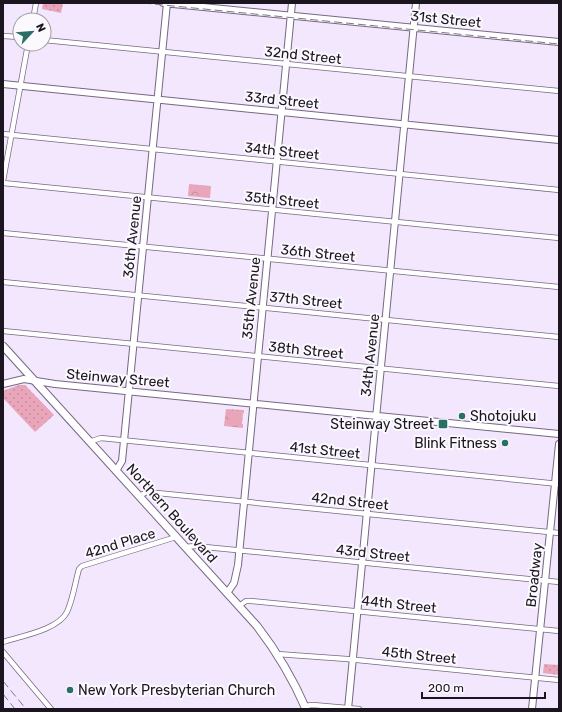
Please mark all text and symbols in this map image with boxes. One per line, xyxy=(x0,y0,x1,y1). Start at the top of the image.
street label: 31st Street xyxy=(410,7,482,32)
north arrow xyxy=(12,12,52,52)
text: N xyxy=(33,21,48,34)
street label: 32nd Street xyxy=(264,43,343,68)
street label: 33rd Street xyxy=(244,88,320,113)
street label: 34th Street xyxy=(244,139,321,164)
street label: 35th Street xyxy=(244,188,320,213)
street label: 36th Avenue xyxy=(120,195,145,279)
street label: 36th Street xyxy=(280,241,357,266)
street label: 35th Avenue xyxy=(239,256,264,340)
street label: 37th Street xyxy=(269,288,344,313)
street label: 34th Avenue xyxy=(358,313,383,397)
street label: 38th Street xyxy=(268,338,345,363)
street label: Steinway Street xyxy=(66,366,171,392)
place label: Shotojuku xyxy=(470,408,536,425)
marker: Shotojuku xyxy=(457,411,467,421)
place label: Steinway Street xyxy=(330,416,435,433)
marker: Steinway Street xyxy=(437,418,449,430)
place label: Blink Fitness xyxy=(414,435,497,452)
street label: 41st Street xyxy=(289,438,362,463)
marker: Blink Fitness xyxy=(500,438,510,448)
street label: Northern Boulevard xyxy=(123,460,221,566)
street label: 42nd Street xyxy=(310,489,390,514)
street label: 42nd Place xyxy=(83,525,158,562)
street label: 43rd Street xyxy=(335,541,411,566)
street label: Broadway xyxy=(523,542,546,608)
street label: 44th Street xyxy=(361,592,438,617)
street label: 45th Street xyxy=(381,643,458,668)
scale bar xyxy=(422,674,545,700)
text: 200 m xyxy=(428,681,464,695)
place label: New York Presbyterian Church xyxy=(78,682,275,699)
marker: New York Presbyterian Church xyxy=(65,685,75,695)

